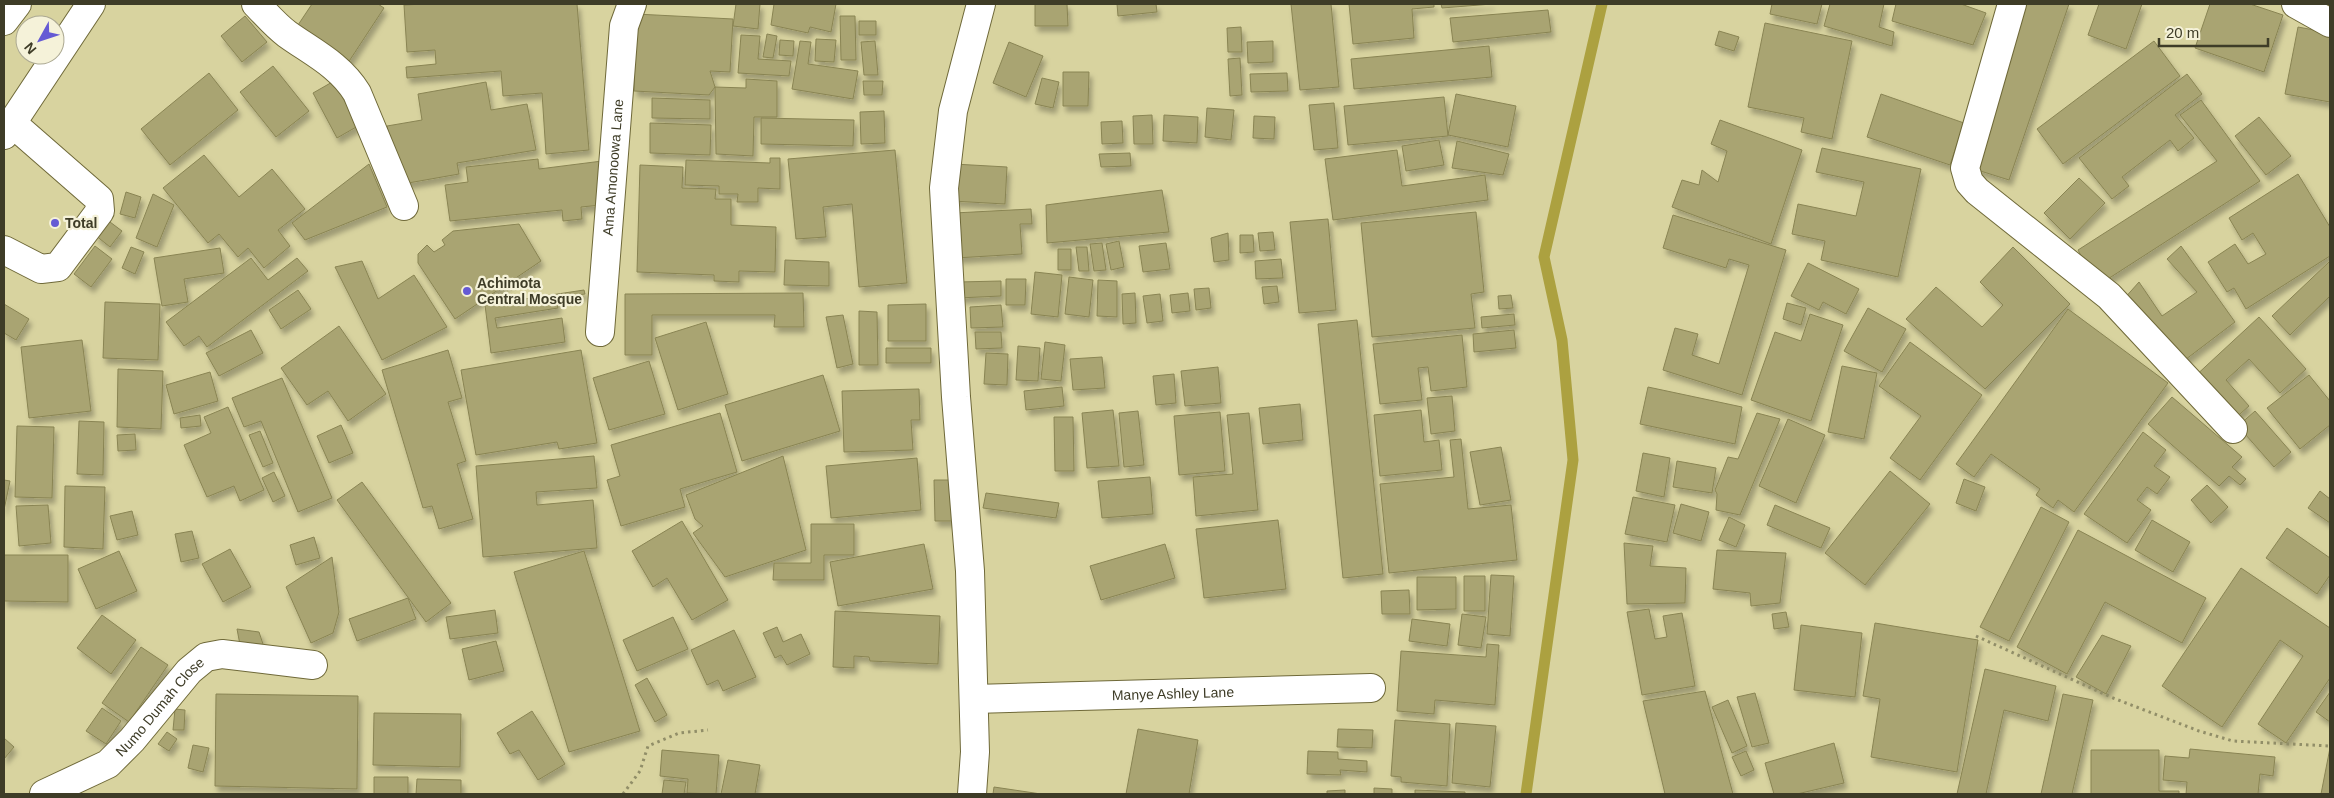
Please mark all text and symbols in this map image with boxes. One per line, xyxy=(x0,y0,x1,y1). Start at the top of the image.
north arrow xyxy=(15,15,65,65)
scale bar xyxy=(2159,15,2268,47)
text: 20 m xyxy=(2166,24,2199,41)
text: N xyxy=(21,39,39,57)
street label: Ama Amonoowa Lane xyxy=(600,98,626,236)
place label: Total xyxy=(65,215,97,231)
marker: Total xyxy=(49,217,61,229)
place label: Achimota Central Mosque xyxy=(477,275,582,307)
marker: Achimota Central Mosque xyxy=(461,285,473,297)
street label: Numo Dumah Close xyxy=(112,654,207,760)
street label: Manye Ashley Lane xyxy=(1112,684,1234,703)

